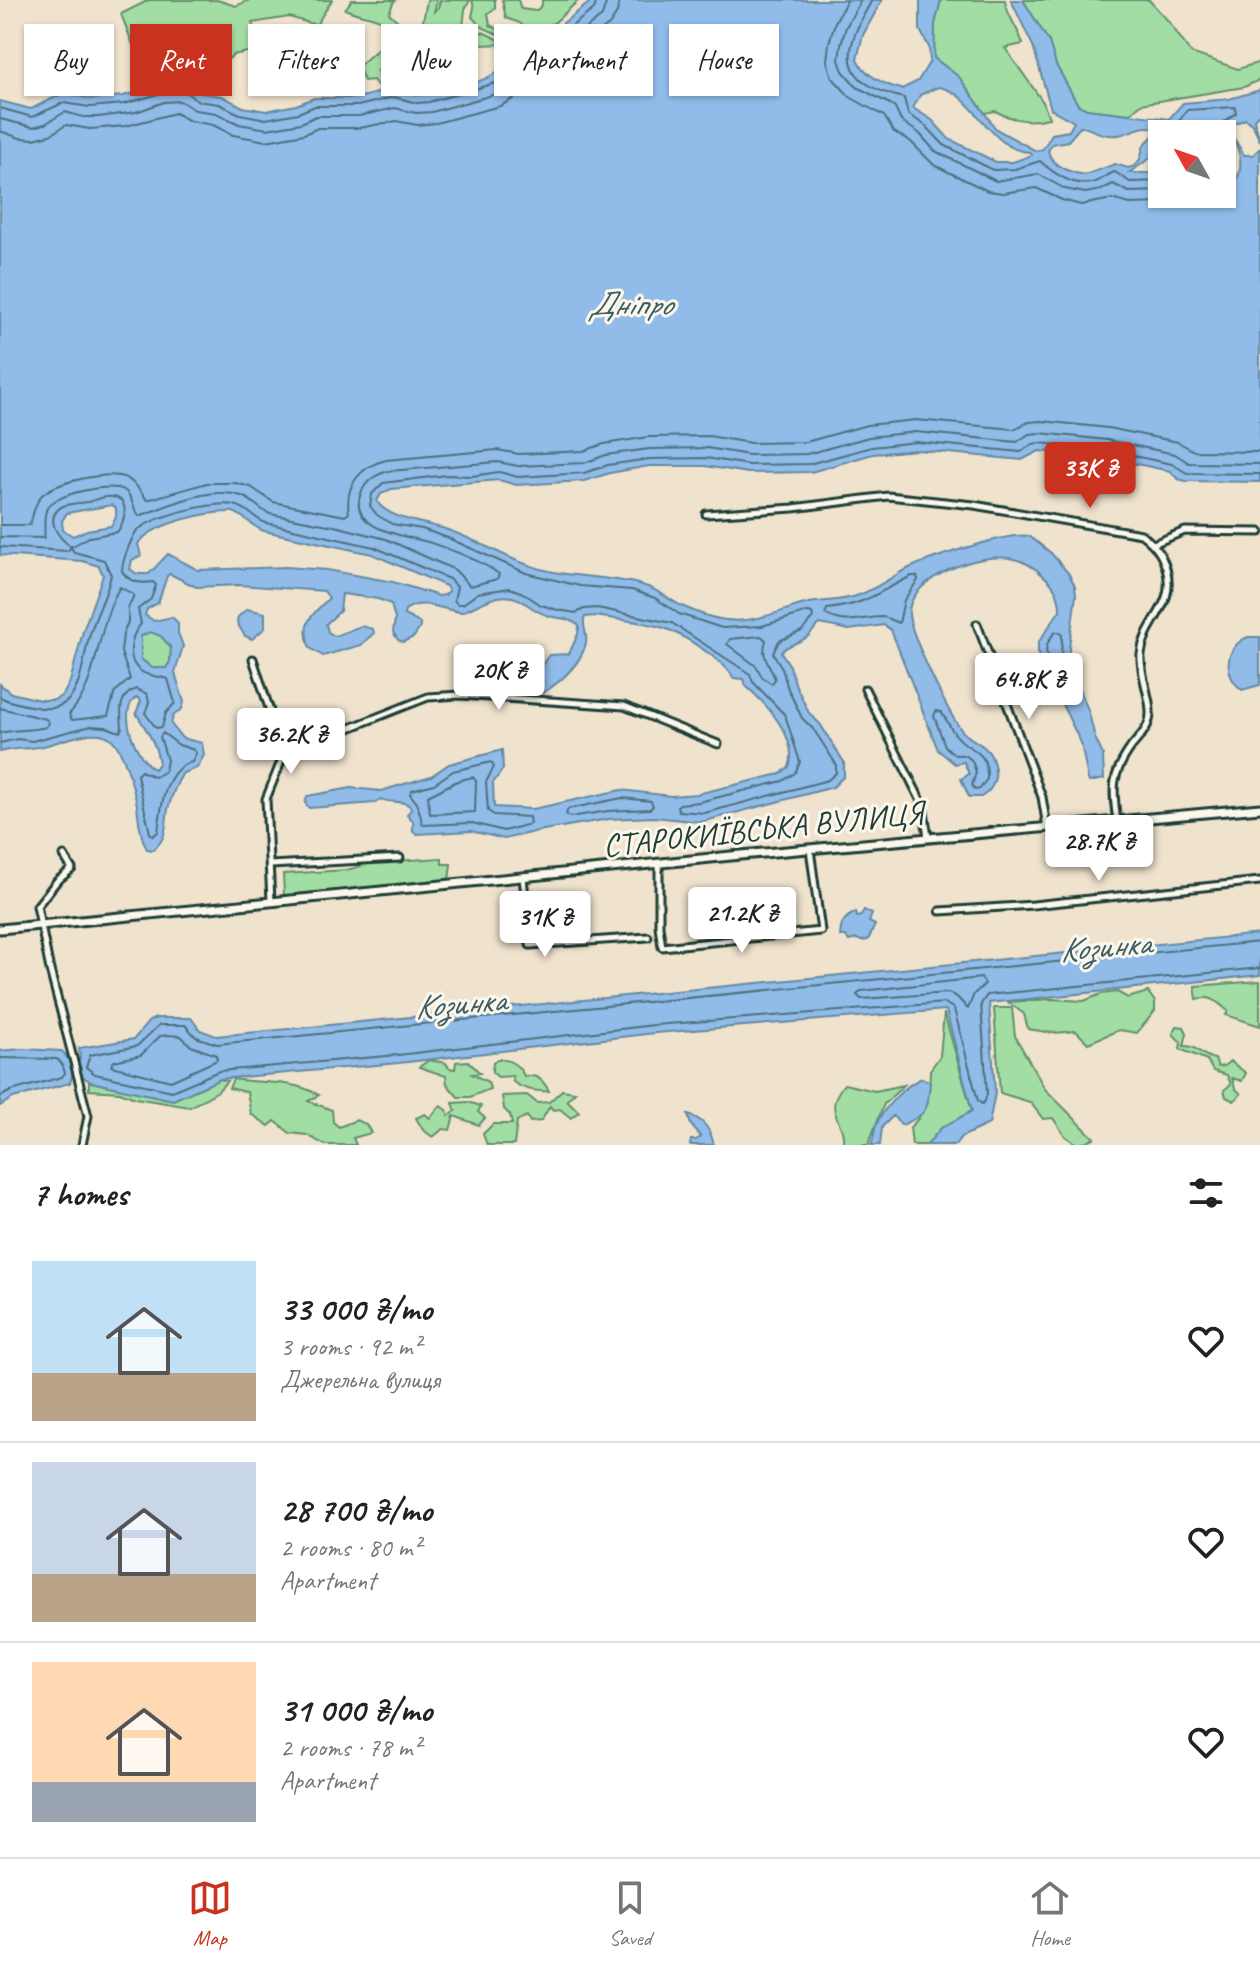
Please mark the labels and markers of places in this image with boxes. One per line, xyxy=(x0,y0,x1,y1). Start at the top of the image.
pin: 33K ₴ xyxy=(1034,442,1146,510)
pin: 20K ₴ xyxy=(443,644,555,712)
pin: 64.8K ₴ xyxy=(955,653,1103,721)
pin: 36.2K ₴ xyxy=(217,708,365,776)
pin: 28.7K ₴ xyxy=(1025,815,1173,883)
pin: 21.2K ₴ xyxy=(668,887,816,955)
pin: 31K ₴ xyxy=(489,891,601,959)

